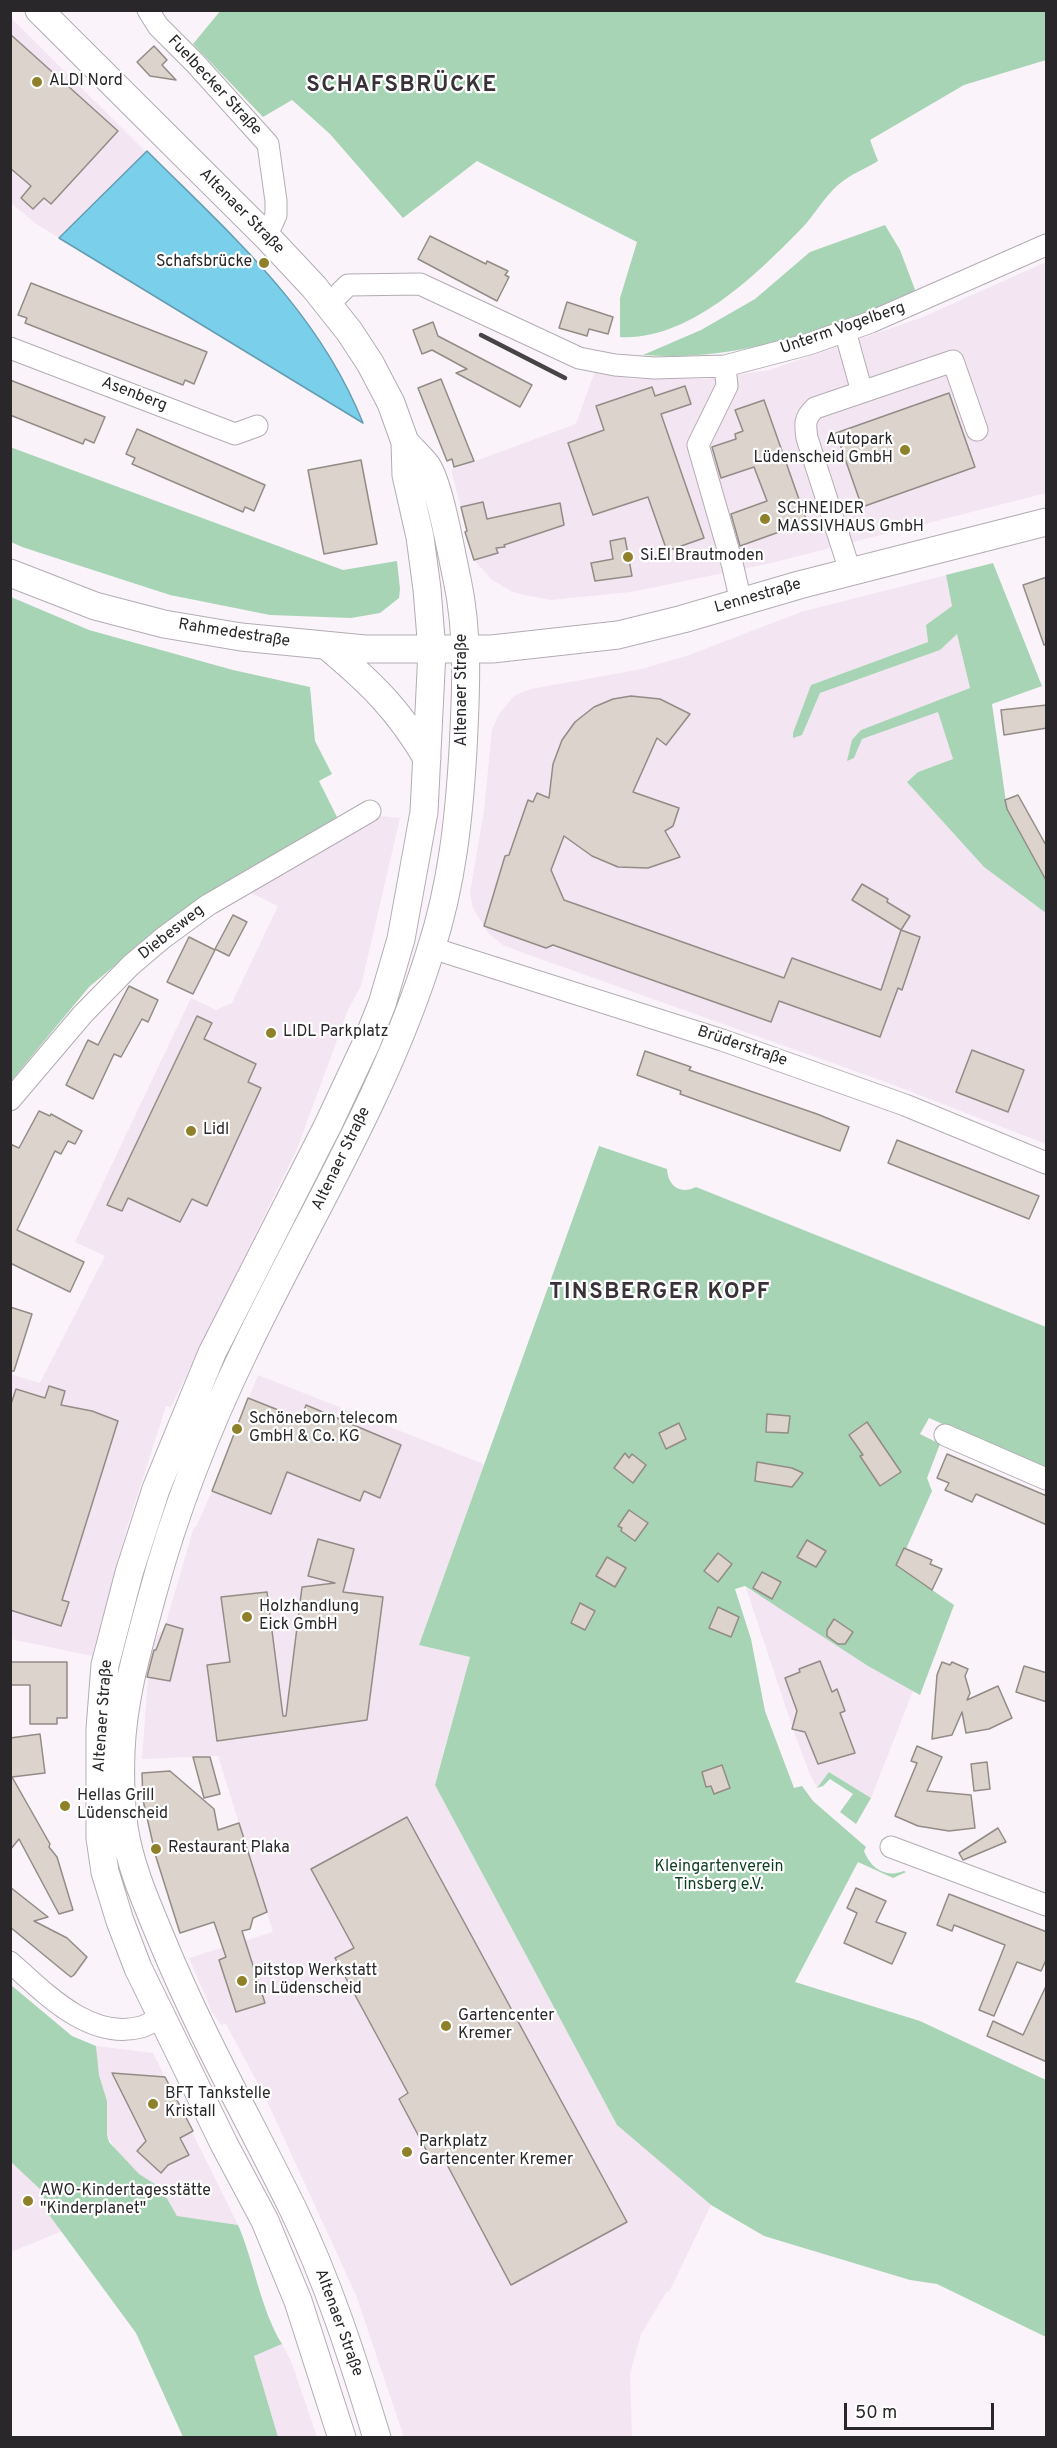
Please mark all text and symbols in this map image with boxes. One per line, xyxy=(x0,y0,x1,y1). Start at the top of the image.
street label: Fuelbecker Straße xyxy=(163,32,265,140)
place label: ALDI Nord xyxy=(49,72,123,92)
district label: SCHAFSBRÜCKE xyxy=(306,74,498,100)
marker: ALDI Nord xyxy=(30,75,44,89)
street label: Altenaer Straße xyxy=(194,165,288,259)
place label: Schafsbrücke xyxy=(156,253,252,273)
marker: Schafsbrücke xyxy=(257,256,271,270)
street label: Unterm Vogelberg xyxy=(778,299,908,359)
street label: Asenberg xyxy=(98,374,170,416)
place label: Autopark Lüdenscheid GmbH xyxy=(754,431,893,469)
marker: Autopark Lüdenscheid GmbH xyxy=(898,443,912,457)
place label: SCHNEIDER MASSIVHAUS GmbH xyxy=(777,500,924,538)
marker: SCHNEIDER MASSIVHAUS GmbH xyxy=(758,512,772,526)
place label: Si.El Brautmoden xyxy=(640,547,764,567)
marker: Si.El Brautmoden xyxy=(621,550,635,564)
street label: Lennestraße xyxy=(713,575,803,619)
street label: Rahmedestraße xyxy=(177,616,291,652)
street label: Altenaer Straße xyxy=(453,634,473,746)
street label: Diebesweg xyxy=(135,901,209,965)
place label: LIDL Parkplatz xyxy=(283,1023,388,1043)
street label: Brüderstraße xyxy=(694,1023,790,1071)
marker: LIDL Parkplatz xyxy=(264,1026,278,1040)
street label: Altenaer Straße xyxy=(309,1104,375,1214)
place label: Lidl xyxy=(203,1121,229,1141)
marker: Lidl xyxy=(184,1124,198,1138)
district label: TINSBERGER KOPF xyxy=(549,1281,771,1307)
place label: Schöneborn telecom GmbH & Co. KG xyxy=(249,1410,398,1448)
marker: Schöneborn telecom GmbH & Co. KG xyxy=(230,1422,244,1436)
place label: Holzhandlung Eick GmbH xyxy=(259,1598,359,1636)
marker: Holzhandlung Eick GmbH xyxy=(240,1610,254,1624)
street label: Altenaer Straße xyxy=(90,1659,118,1773)
place label: Hellas Grill Lüdenscheid xyxy=(77,1787,168,1825)
marker: Hellas Grill Lüdenscheid xyxy=(58,1799,72,1813)
place label: Restaurant Plaka xyxy=(168,1839,290,1859)
marker: Restaurant Plaka xyxy=(149,1842,163,1856)
park label: Kleingartenverein Tinsberg e.V. xyxy=(655,1858,783,1896)
place label: pitstop Werkstatt in Lüdenscheid xyxy=(254,1962,377,2000)
marker: pitstop Werkstatt in Lüdenscheid xyxy=(235,1974,249,1988)
place label: Gartencenter Kremer xyxy=(458,2007,555,2045)
marker: Gartencenter Kremer xyxy=(439,2019,453,2033)
place label: BFT Tankstelle Kristall xyxy=(165,2085,271,2123)
marker: BFT Tankstelle Kristall xyxy=(146,2097,160,2111)
place label: Parkplatz Gartencenter Kremer xyxy=(419,2133,573,2171)
marker: Parkplatz Gartencenter Kremer xyxy=(400,2145,414,2159)
place label: AWO-Kindertagesstätte "Kinderplanet" xyxy=(40,2182,211,2220)
marker: AWO-Kindertagesstätte "Kinderplanet" xyxy=(21,2194,35,2208)
street label: Altenaer Straße xyxy=(310,2267,366,2379)
scale bar xyxy=(847,2391,997,2429)
text: 50 m xyxy=(855,2402,897,2425)

